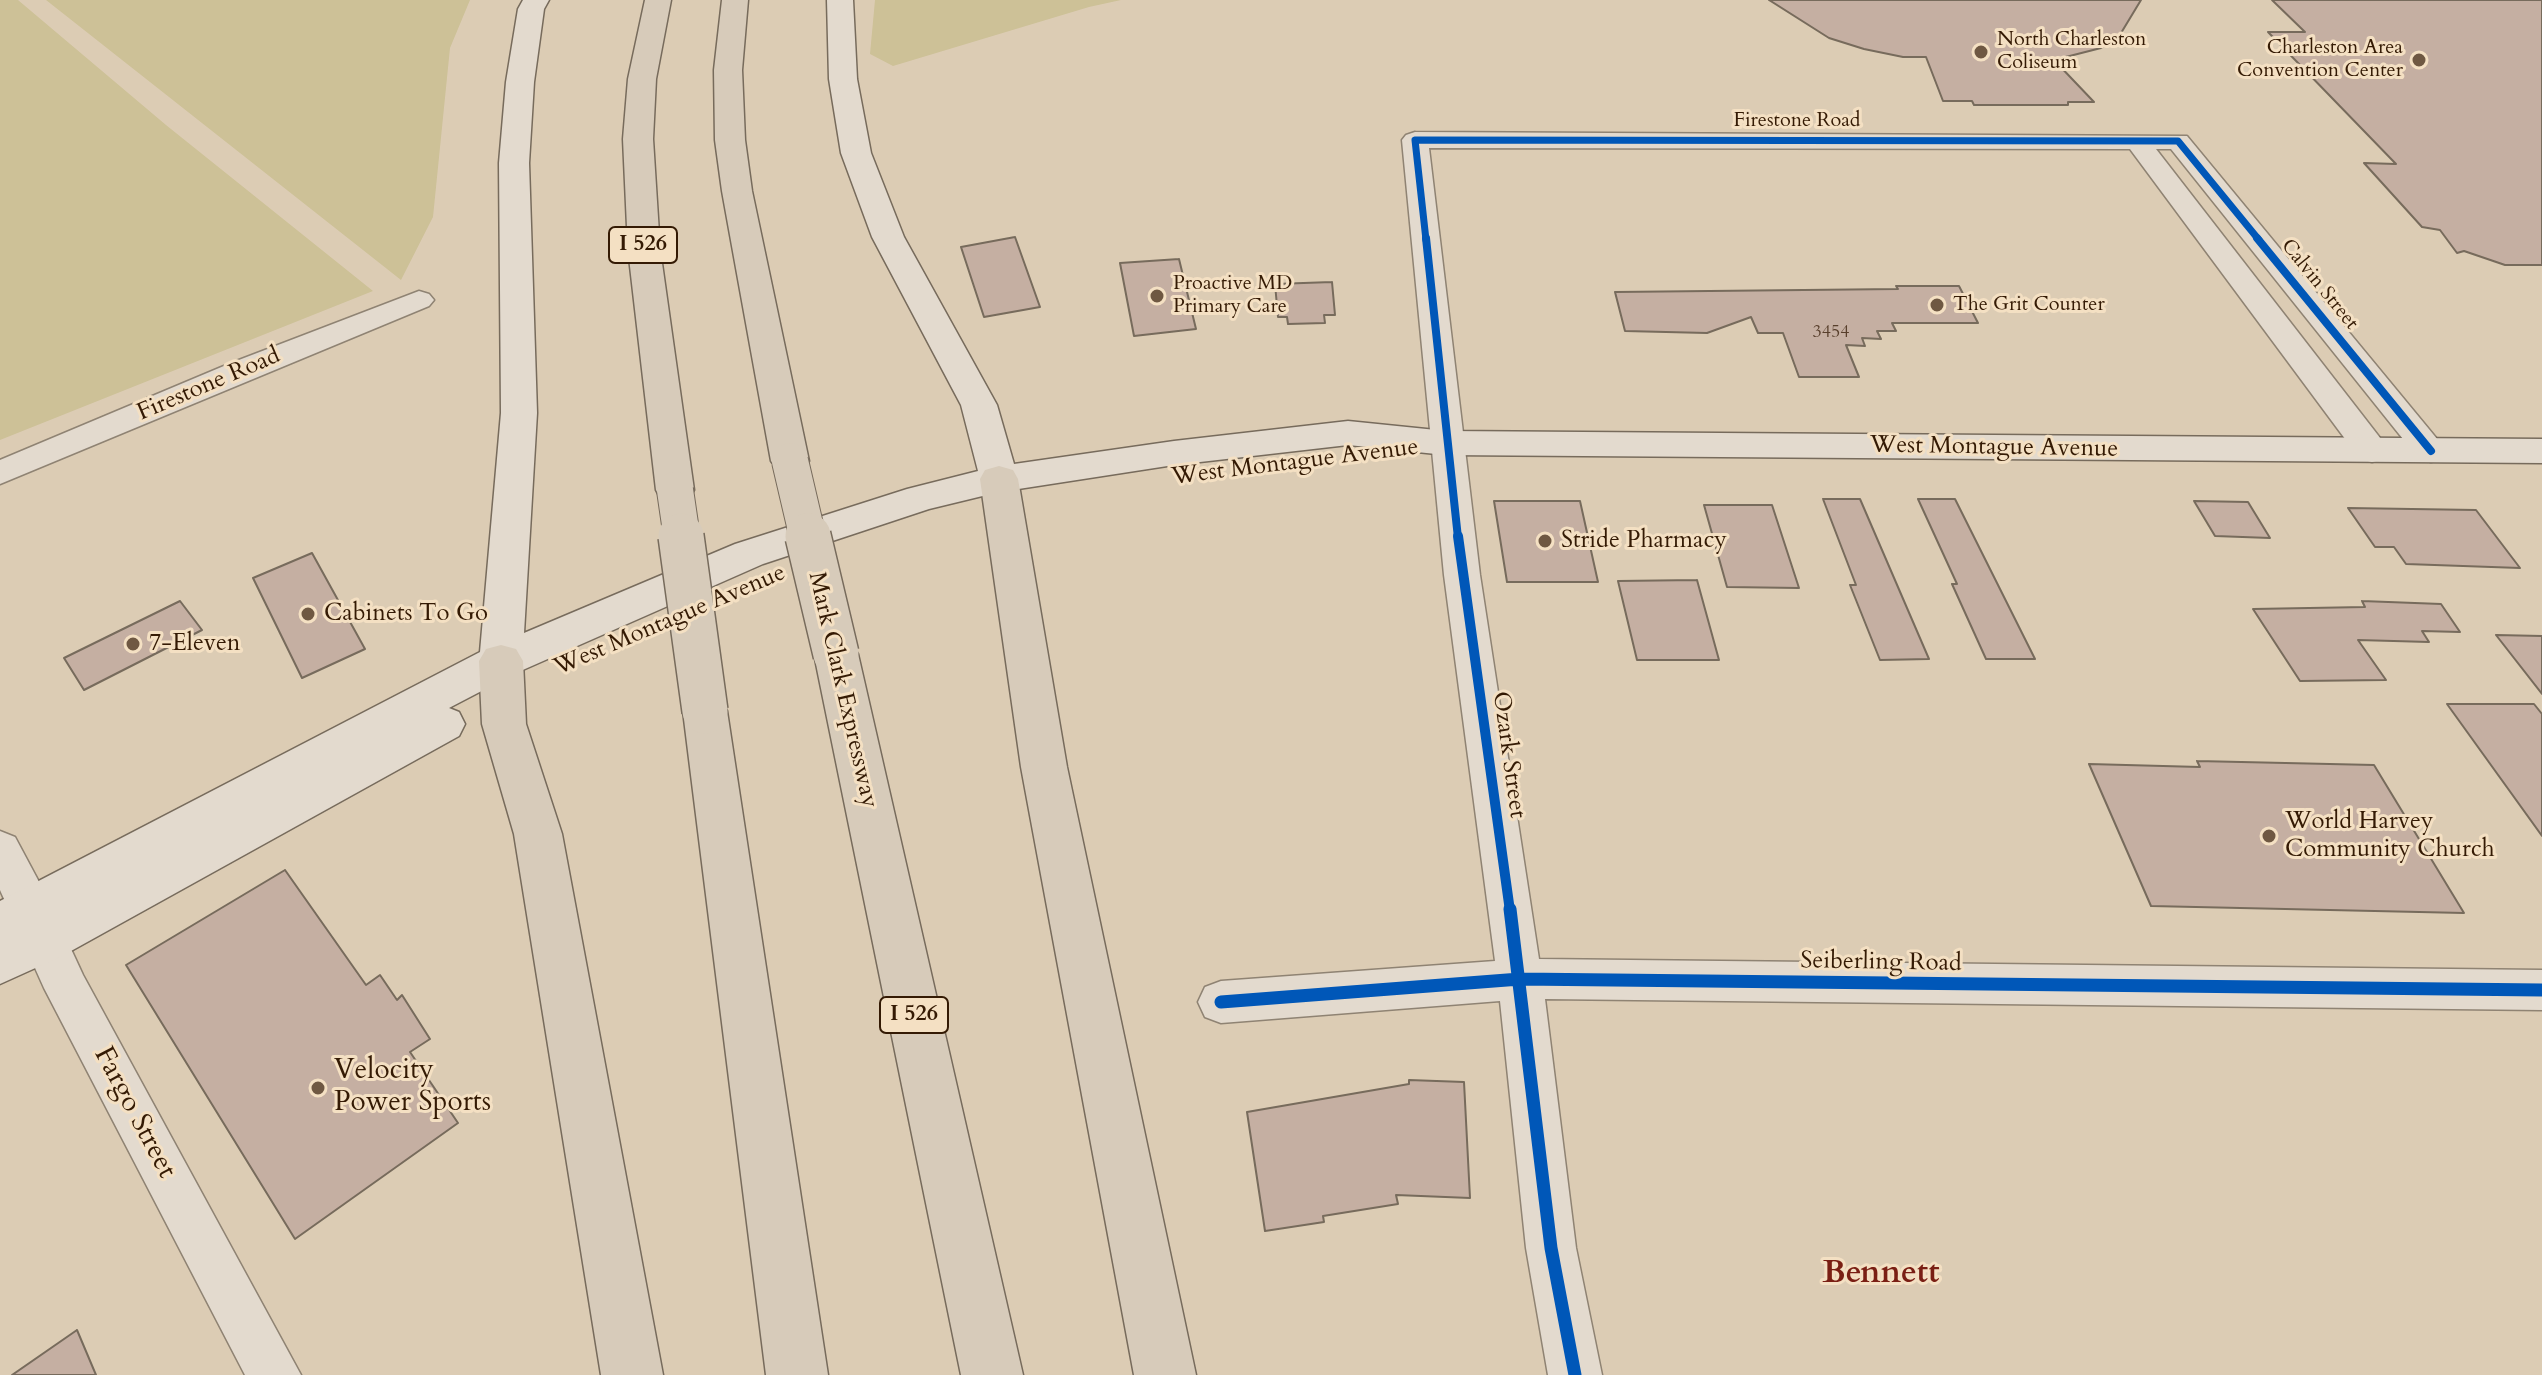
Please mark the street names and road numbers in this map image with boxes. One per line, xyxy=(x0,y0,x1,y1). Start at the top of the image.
street label: Firestone Road xyxy=(1734,109,1860,133)
road number: I 526 xyxy=(609,227,677,263)
street label: Calvin Street xyxy=(2275,235,2363,335)
street label: Firestone Road xyxy=(133,342,285,428)
street label: West Montague Avenue xyxy=(1870,431,2118,465)
street label: West Montague Avenue xyxy=(1170,434,1420,492)
street label: West Montague Avenue xyxy=(550,559,790,683)
street label: Mark Clark Expressway xyxy=(801,569,883,811)
street label: Ozark Street xyxy=(1485,690,1531,820)
street label: Seiberling Road xyxy=(1800,947,1962,979)
road number: I 526 xyxy=(880,997,948,1033)
street label: Fargo Street xyxy=(85,1042,183,1184)

